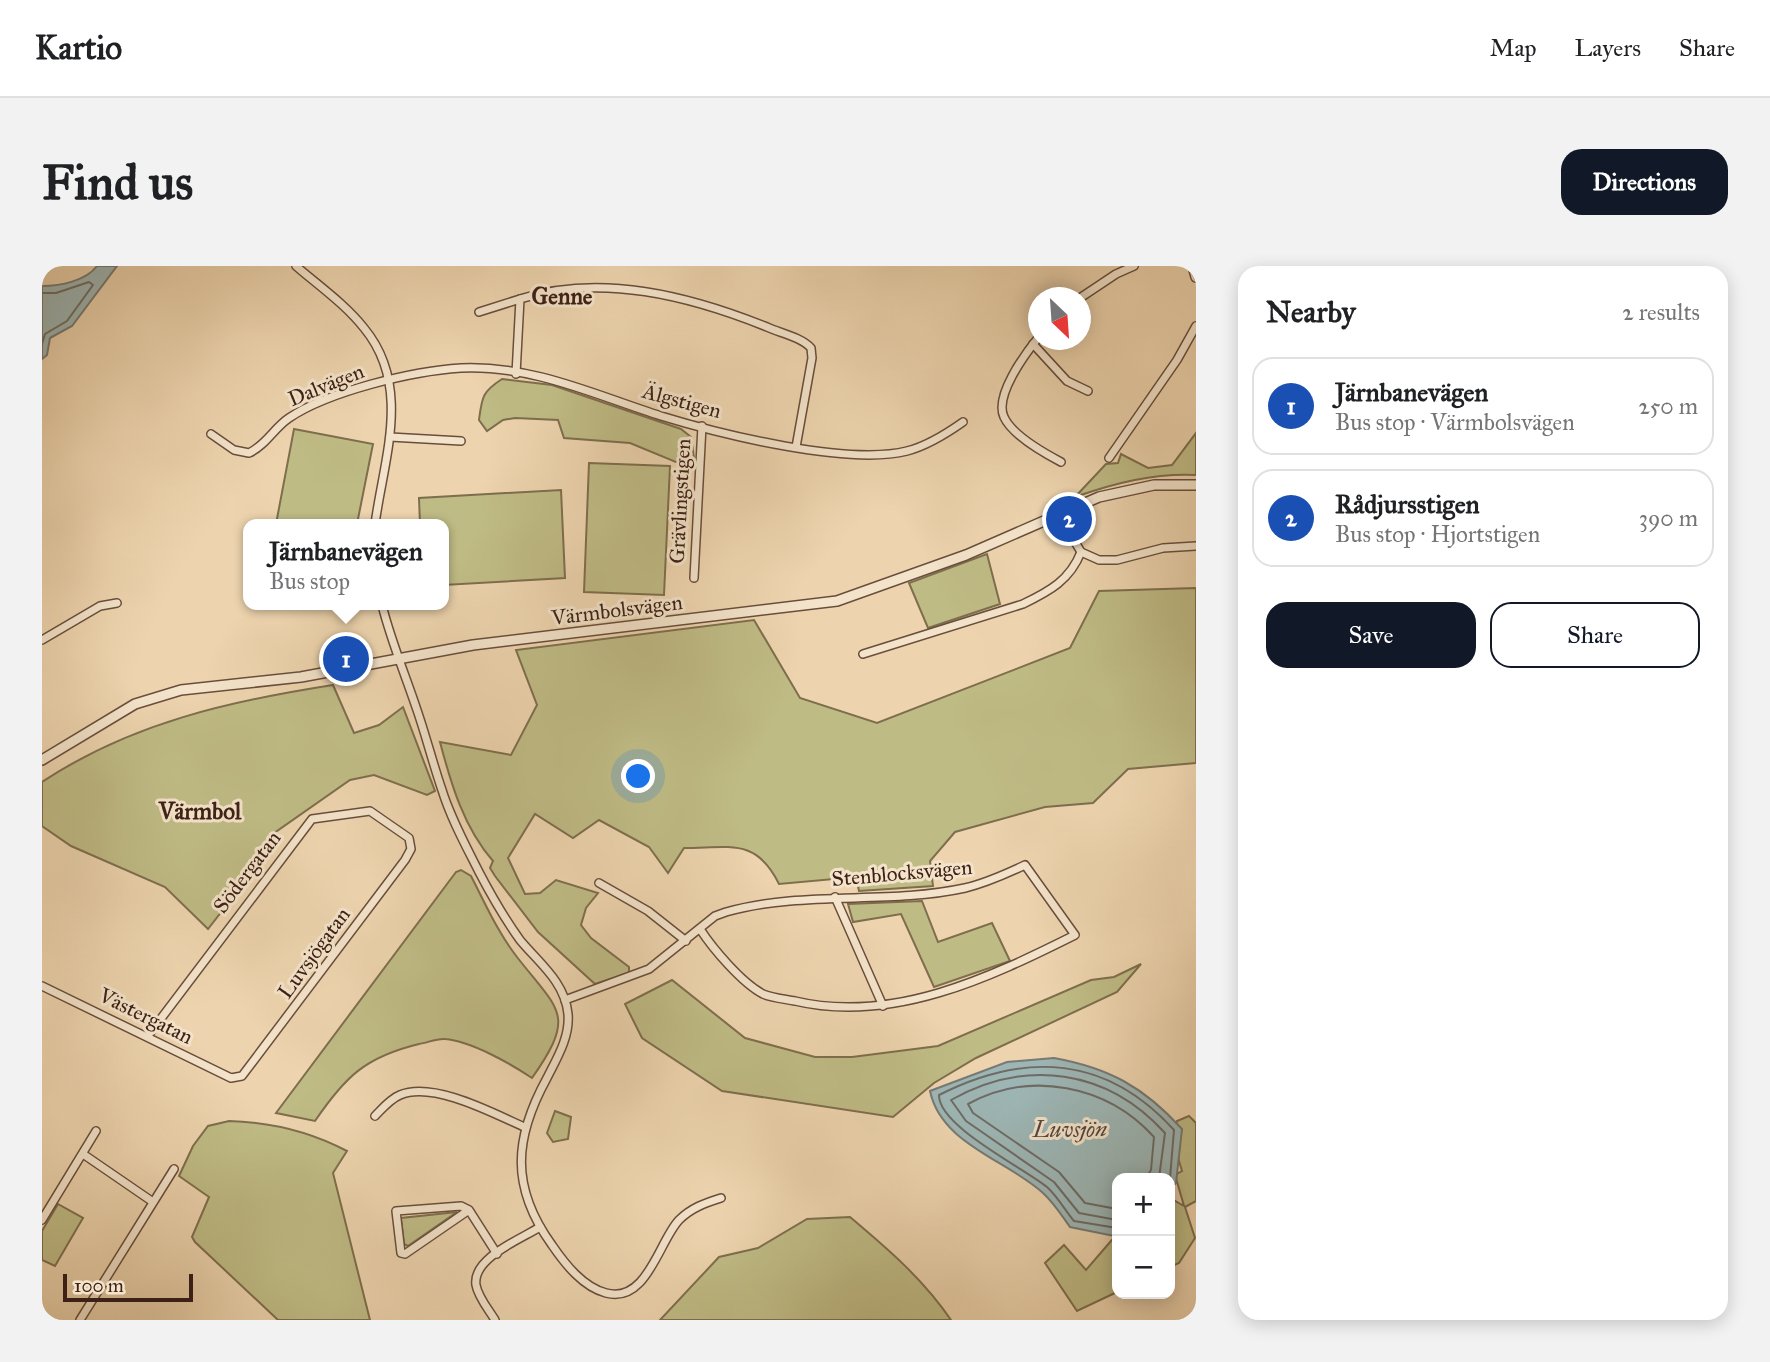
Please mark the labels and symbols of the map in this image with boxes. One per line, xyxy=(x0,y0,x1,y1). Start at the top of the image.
district label: Genne xyxy=(532,282,593,310)
north arrow xyxy=(1028,287,1091,350)
street label: Dalvägen xyxy=(284,358,368,412)
street label: Älgstigen xyxy=(639,378,724,424)
street label: Grävlingstigen xyxy=(664,438,696,564)
pin: 2 xyxy=(1046,493,1092,545)
street label: Värmbolsvägen xyxy=(549,589,684,631)
pin: 1 xyxy=(323,633,369,685)
your location xyxy=(621,759,655,793)
district label: Värmbol xyxy=(158,797,242,825)
street label: Södergatan xyxy=(208,826,286,918)
street label: Stenblocksvägen xyxy=(831,854,973,892)
street label: Luvsjögatan xyxy=(272,902,356,1004)
street label: Västergatan xyxy=(94,982,197,1050)
water label: Luvsjön xyxy=(1032,1115,1107,1143)
scale bar xyxy=(63,1271,192,1303)

